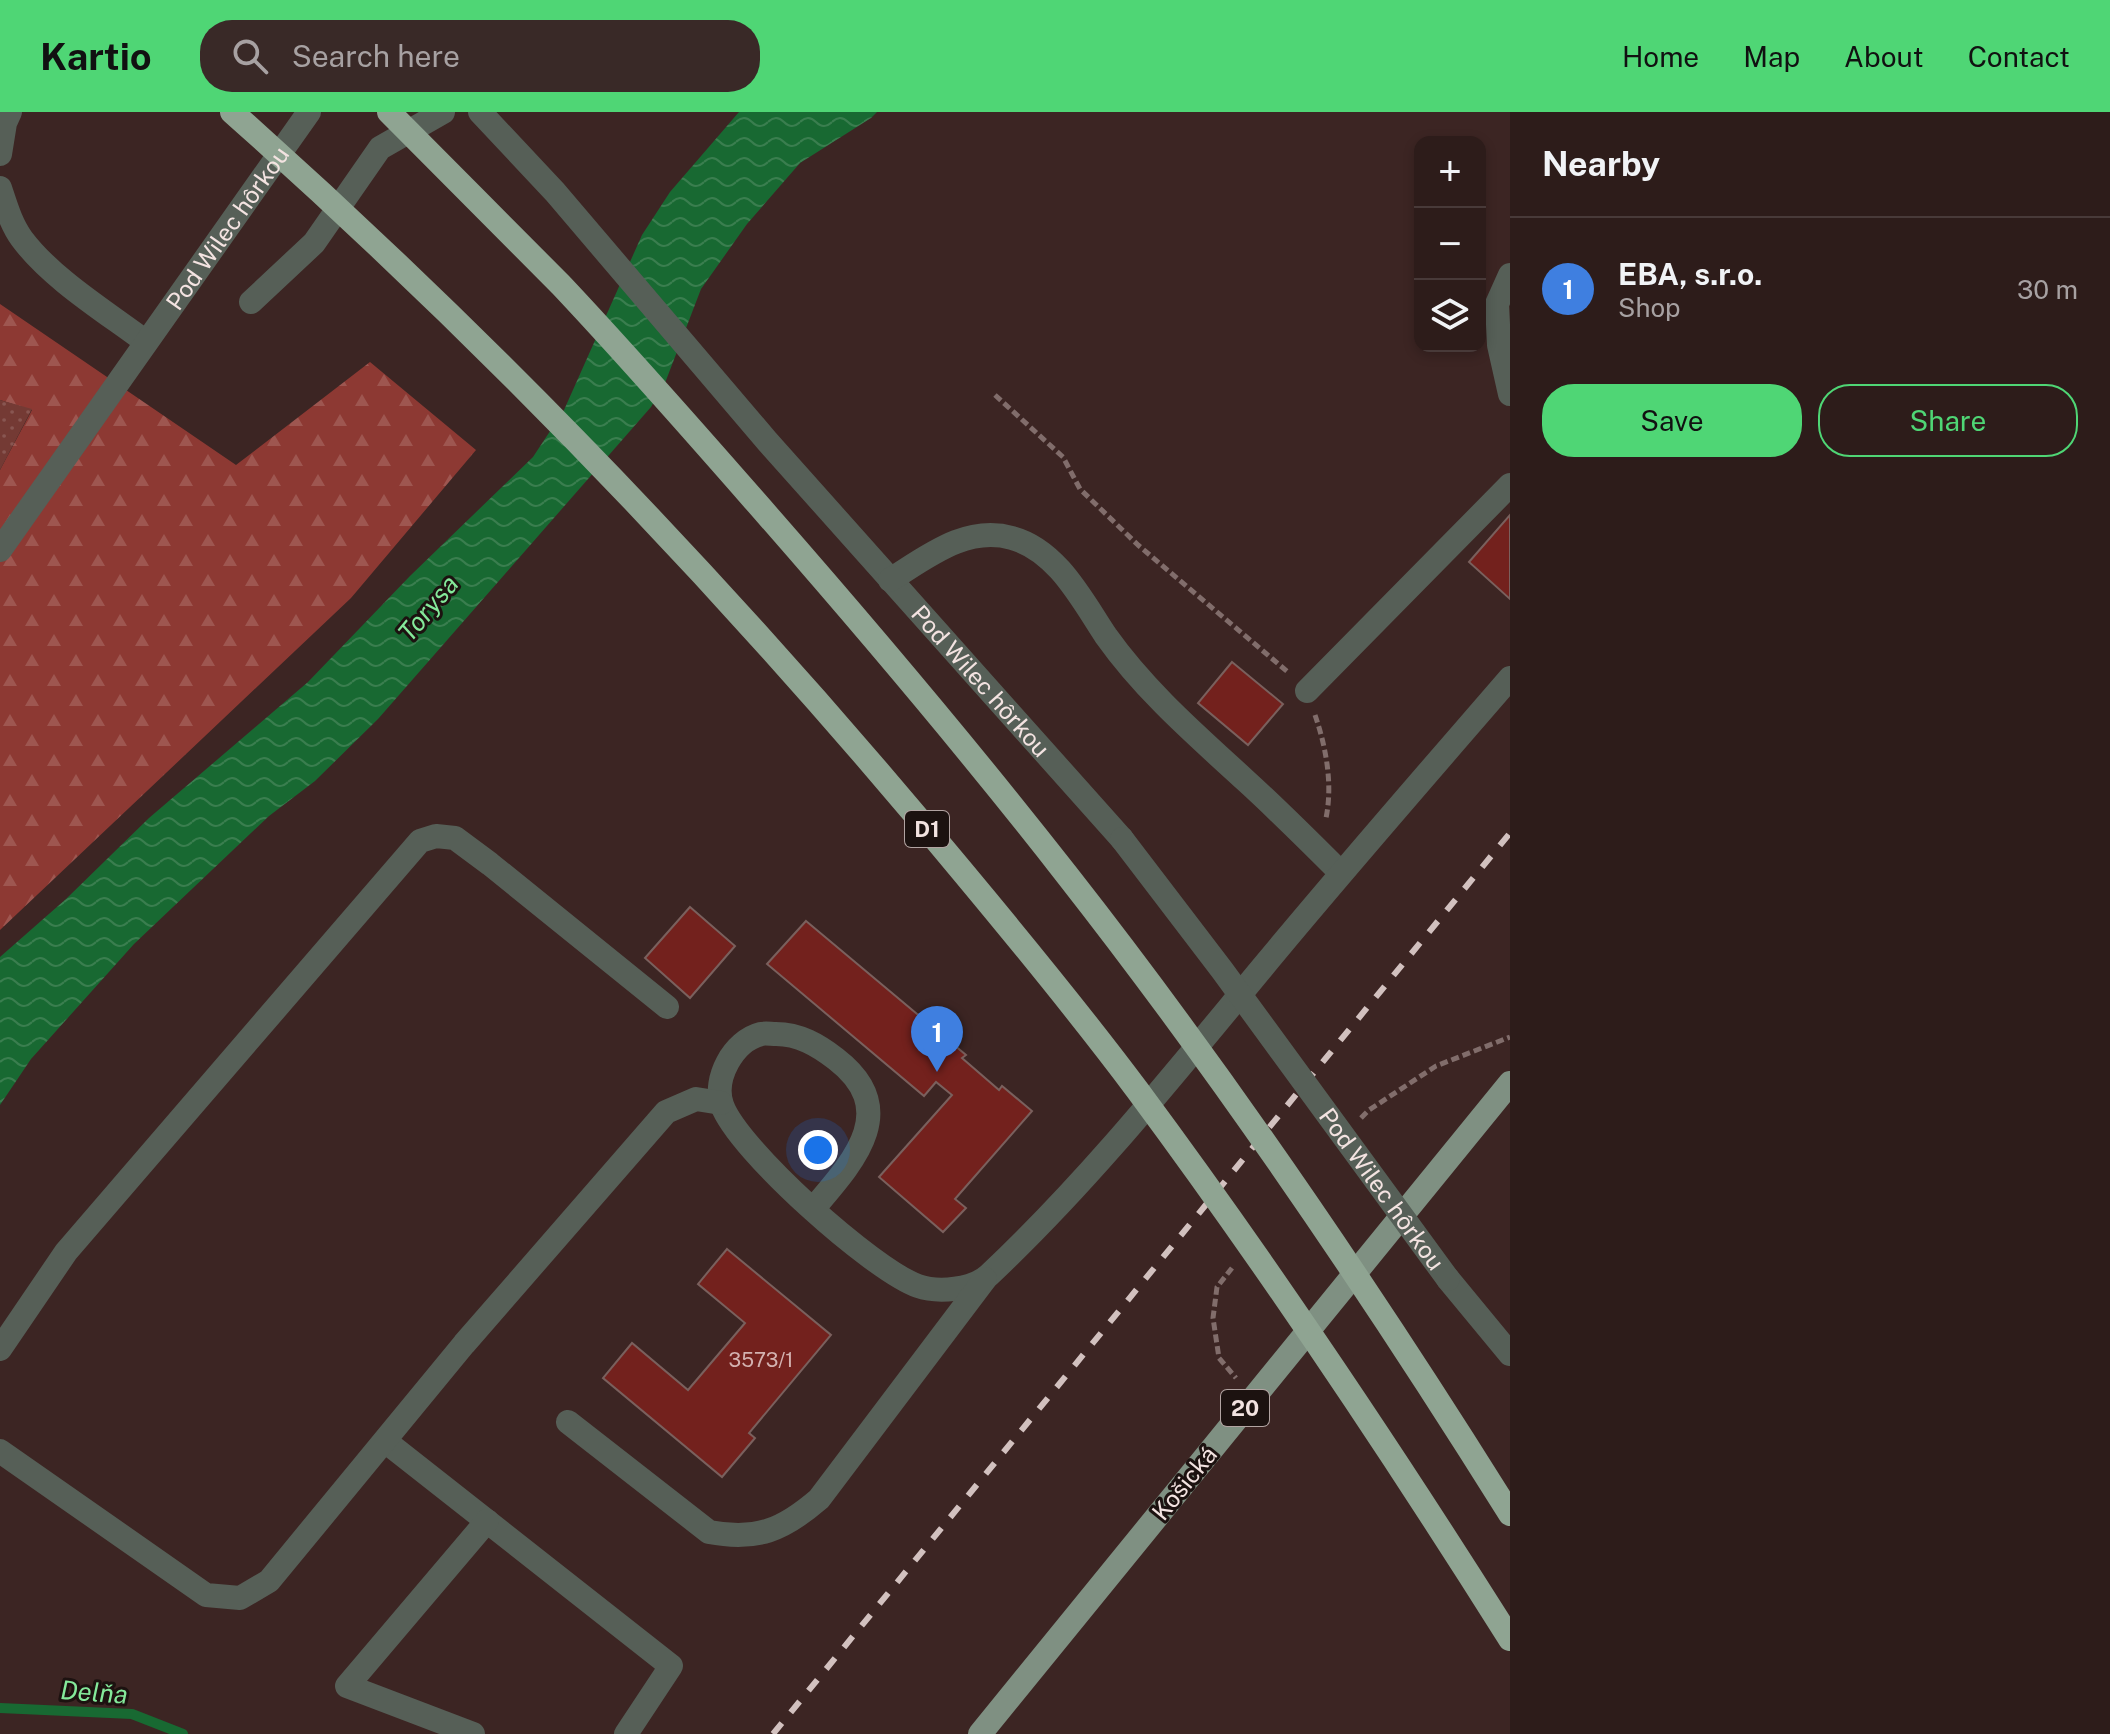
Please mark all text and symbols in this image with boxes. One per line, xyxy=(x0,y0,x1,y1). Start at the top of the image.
search box xyxy=(200,20,760,92)
text: Kartio xyxy=(40,34,152,79)
icon: search xyxy=(228,34,272,78)
text: Search here xyxy=(292,38,460,74)
text: Home xyxy=(1622,40,1699,73)
text: Map xyxy=(1743,40,1800,73)
text: About xyxy=(1844,40,1924,73)
text: Contact xyxy=(1968,40,2070,73)
map controls xyxy=(1414,136,1486,352)
button: + xyxy=(1414,136,1486,208)
street label: Pod Wilec hôrkou xyxy=(160,141,294,315)
text: Nearby xyxy=(1542,144,1660,184)
button: − xyxy=(1414,208,1486,280)
text: EBA, s.r.o. xyxy=(1618,256,1762,292)
text: 1 xyxy=(1562,274,1574,305)
text: 30 m xyxy=(2017,274,2078,305)
button: layers xyxy=(1414,280,1486,352)
text: Shop xyxy=(1618,292,1681,323)
button: Save xyxy=(1542,384,1802,457)
button: Share xyxy=(1818,384,2078,457)
water label: Torysa xyxy=(391,569,465,647)
street label: Pod Wilec hôrkou xyxy=(906,599,1056,762)
road number: D1 xyxy=(905,811,949,847)
pin: 1 xyxy=(911,1006,963,1072)
street label: Pod Wilec hôrkou xyxy=(1314,1103,1451,1275)
your location xyxy=(798,1130,838,1170)
house number: 3573/1 xyxy=(729,1348,793,1372)
road number: 20 xyxy=(1221,1390,1269,1426)
street label: Košická xyxy=(1146,1441,1222,1525)
water label: Delňa xyxy=(59,1674,129,1710)

